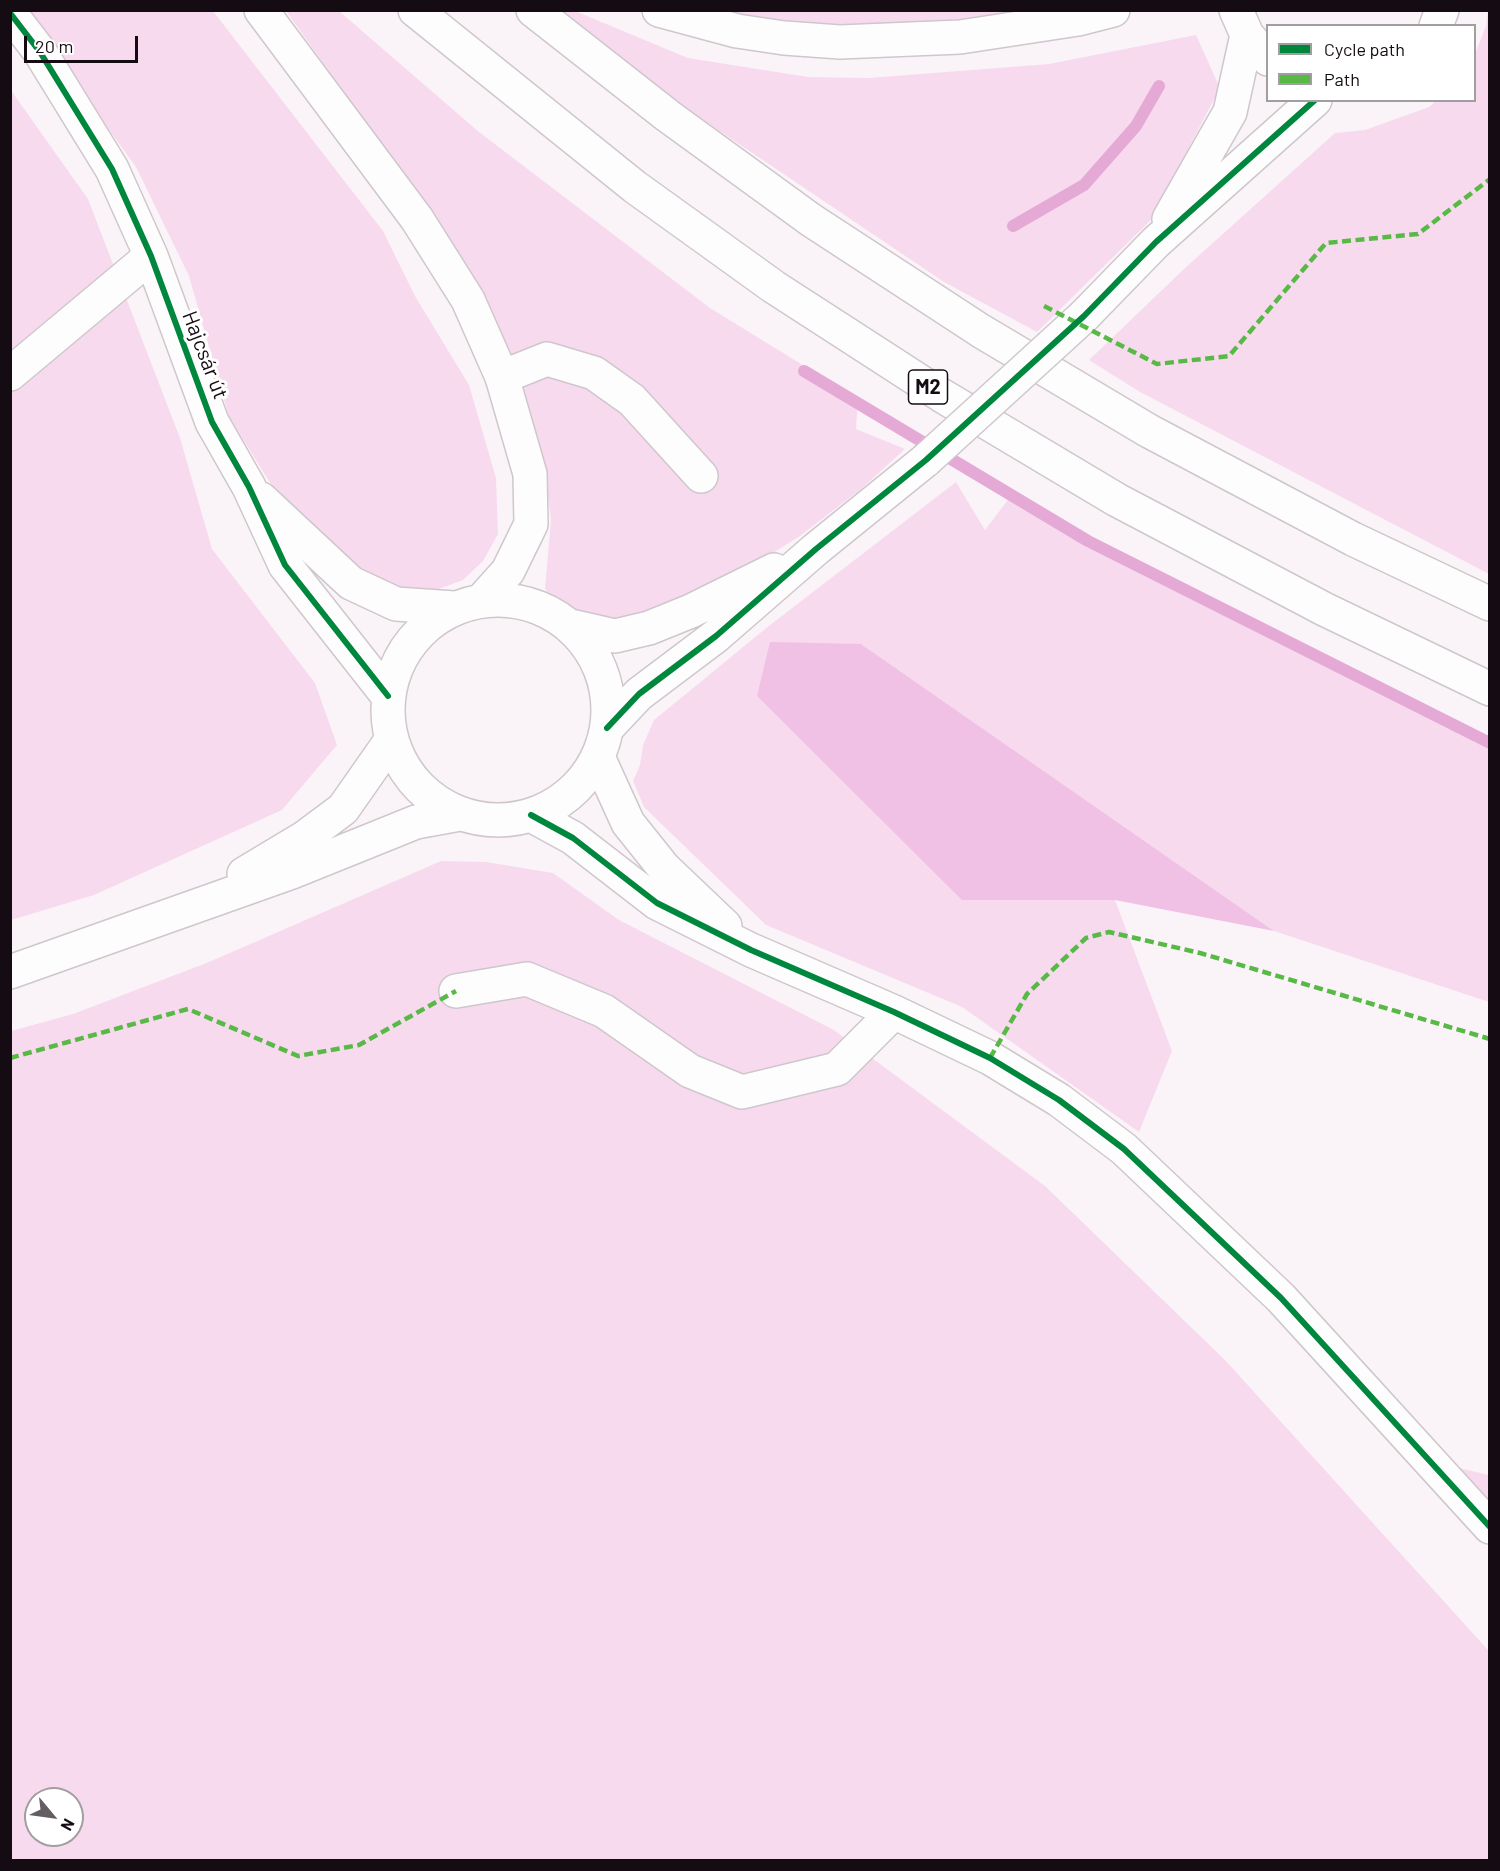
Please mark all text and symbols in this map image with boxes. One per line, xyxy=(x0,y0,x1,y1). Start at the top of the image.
scale bar xyxy=(27,24,141,62)
legend xyxy=(1266,24,1476,102)
text: 20 m xyxy=(35,35,73,57)
text: Cycle path xyxy=(1324,38,1405,60)
text: Path xyxy=(1324,68,1360,90)
street label: Hajcsár út xyxy=(177,307,233,403)
road number: M2 xyxy=(908,370,948,404)
north arrow xyxy=(24,1787,84,1847)
text: N xyxy=(58,1816,79,1834)

